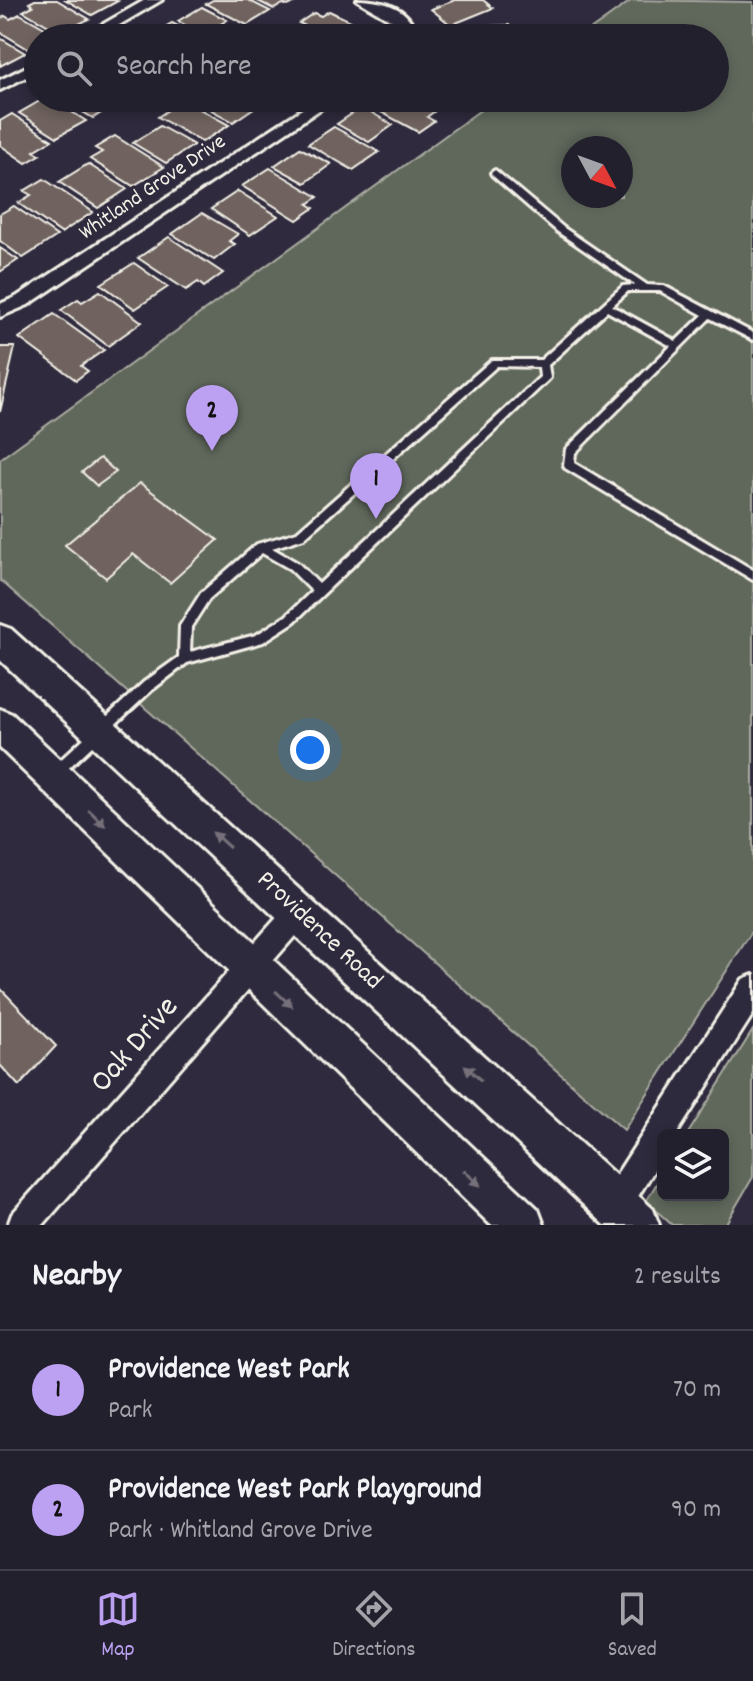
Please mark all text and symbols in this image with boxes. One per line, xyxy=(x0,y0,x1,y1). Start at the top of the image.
search box xyxy=(24,24,729,112)
icon: search xyxy=(52,46,96,90)
text: Search here xyxy=(116,47,252,90)
street label: Whitland Grove Drive xyxy=(73,127,233,249)
north arrow xyxy=(561,136,633,208)
pin: 2 xyxy=(186,385,238,451)
pin: 1 xyxy=(350,453,402,519)
your location xyxy=(290,730,330,770)
one-way arrow xyxy=(87,808,106,827)
one-way arrow xyxy=(211,832,230,850)
street label: Providence Road xyxy=(248,863,390,999)
street label: Oak Drive xyxy=(81,987,191,1105)
one-way arrow xyxy=(274,989,293,1007)
one-way arrow xyxy=(464,1065,483,1083)
map controls xyxy=(657,1129,729,1201)
button: layers xyxy=(657,1129,729,1201)
one-way arrow xyxy=(462,1168,481,1186)
text: Nearby xyxy=(32,1253,121,1302)
text: 2 results xyxy=(634,1259,721,1296)
text: Providence West Park xyxy=(108,1350,349,1393)
text: 1 xyxy=(55,1372,61,1409)
text: 70 m xyxy=(673,1372,721,1409)
text: Park xyxy=(108,1393,152,1430)
text: Providence West Park Playground xyxy=(108,1470,482,1513)
text: 2 xyxy=(52,1492,64,1529)
text: 90 m xyxy=(671,1492,721,1529)
text: Park · Whitland Grove Drive xyxy=(108,1513,373,1550)
tab: Map xyxy=(96,1587,140,1666)
tab: Directions xyxy=(332,1587,416,1666)
tab: Saved xyxy=(608,1587,657,1666)

